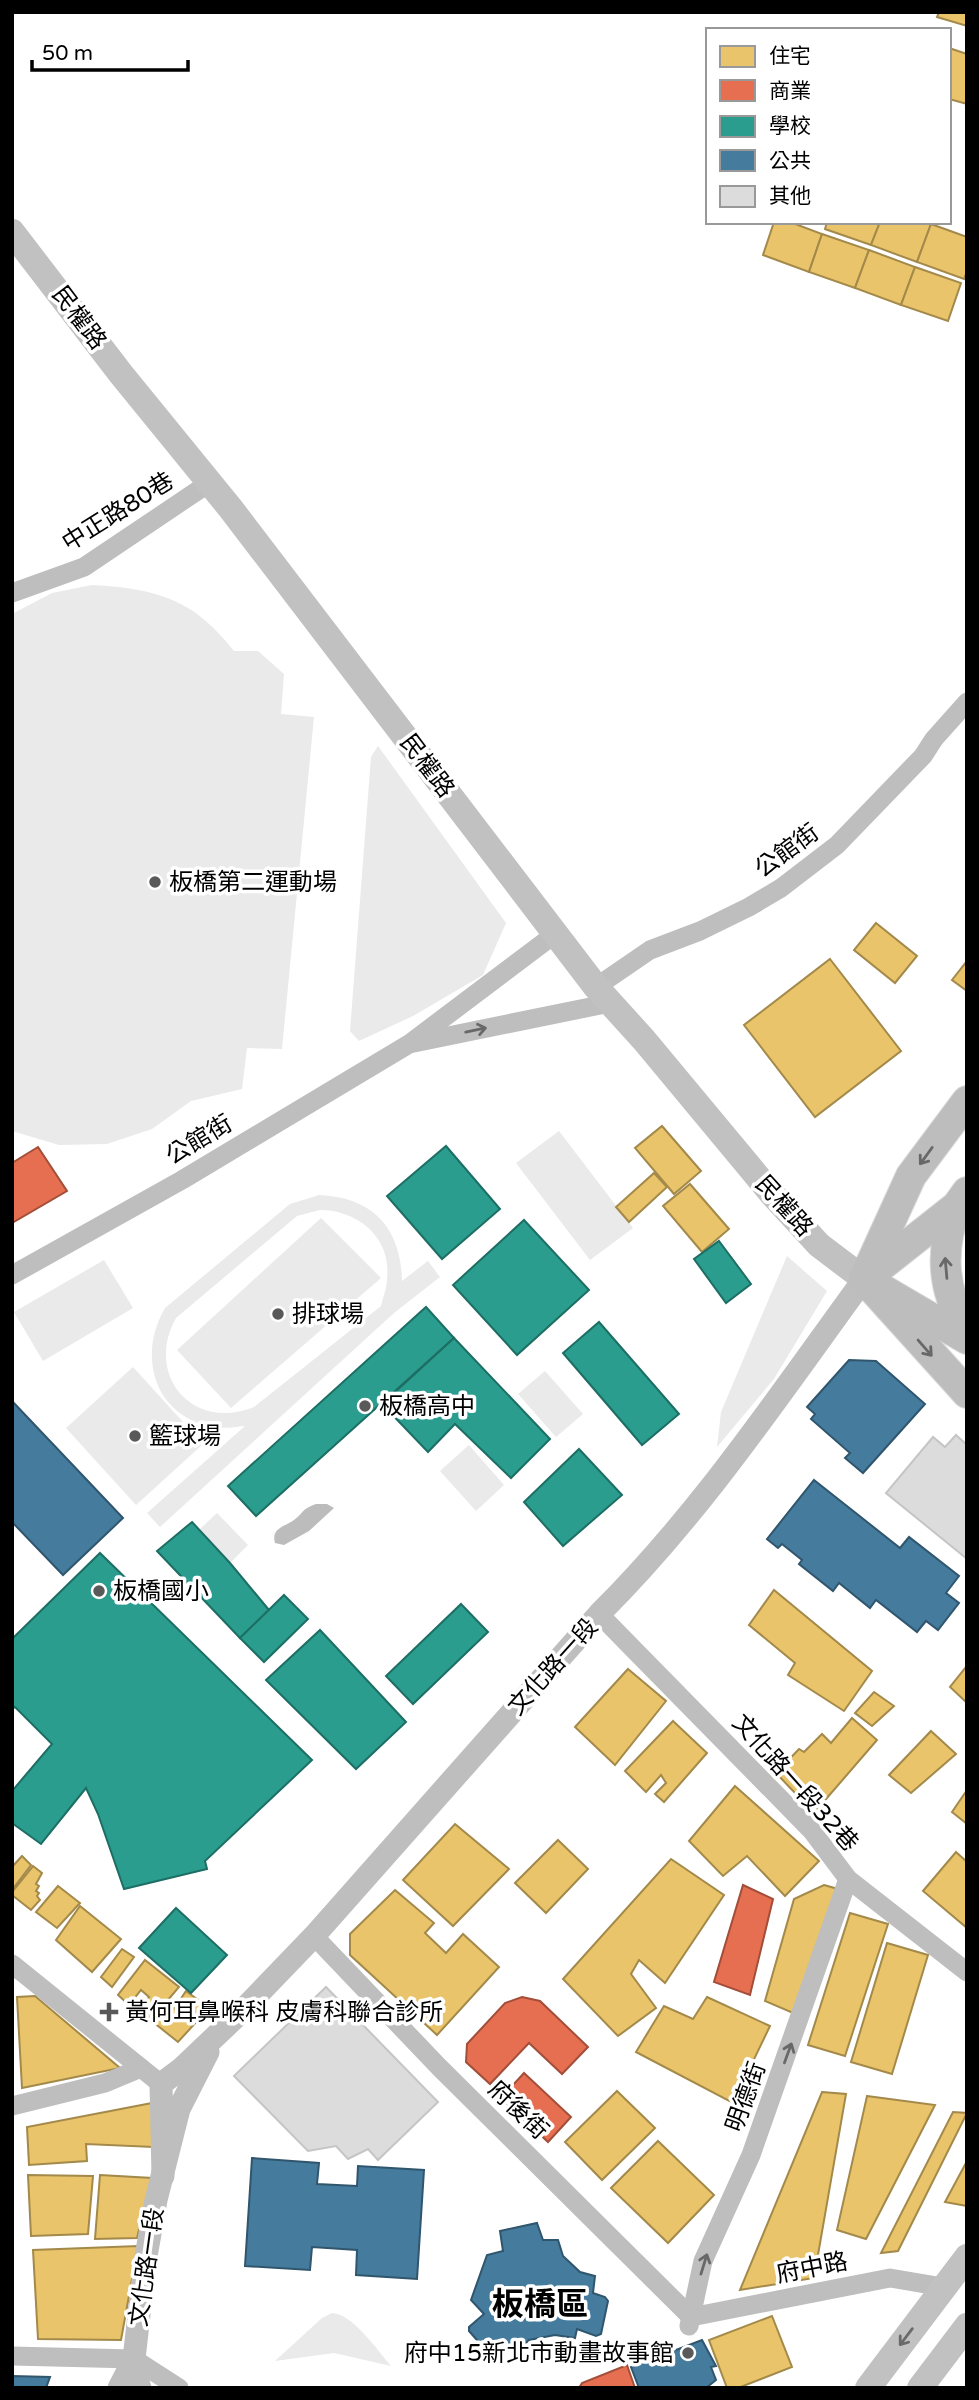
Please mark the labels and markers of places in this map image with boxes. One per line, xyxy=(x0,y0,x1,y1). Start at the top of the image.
place label: 板橋第二運動場 xyxy=(169,868,337,897)
marker: 板橋第二運動場 xyxy=(147,874,163,890)
place label: 排球場 xyxy=(292,1300,364,1329)
marker: 排球場 xyxy=(270,1306,286,1322)
place label: 板橋高中 xyxy=(379,1392,475,1421)
marker: 板橋高中 xyxy=(357,1398,373,1414)
place label: 籃球場 xyxy=(149,1422,221,1451)
marker: 籃球場 xyxy=(127,1428,143,1444)
place label: 板橋國小 xyxy=(113,1577,209,1606)
marker: 板橋國小 xyxy=(91,1583,107,1599)
place label: 黃何耳鼻喉科 皮膚科聯合診所 xyxy=(125,1998,443,2027)
marker: 黃何耳鼻喉科 皮膚科聯合診所 xyxy=(99,2002,119,2022)
place label: 府中15新北市動畫故事館 xyxy=(404,2339,674,2368)
marker: 府中15新北市動畫故事館 xyxy=(680,2345,696,2361)

